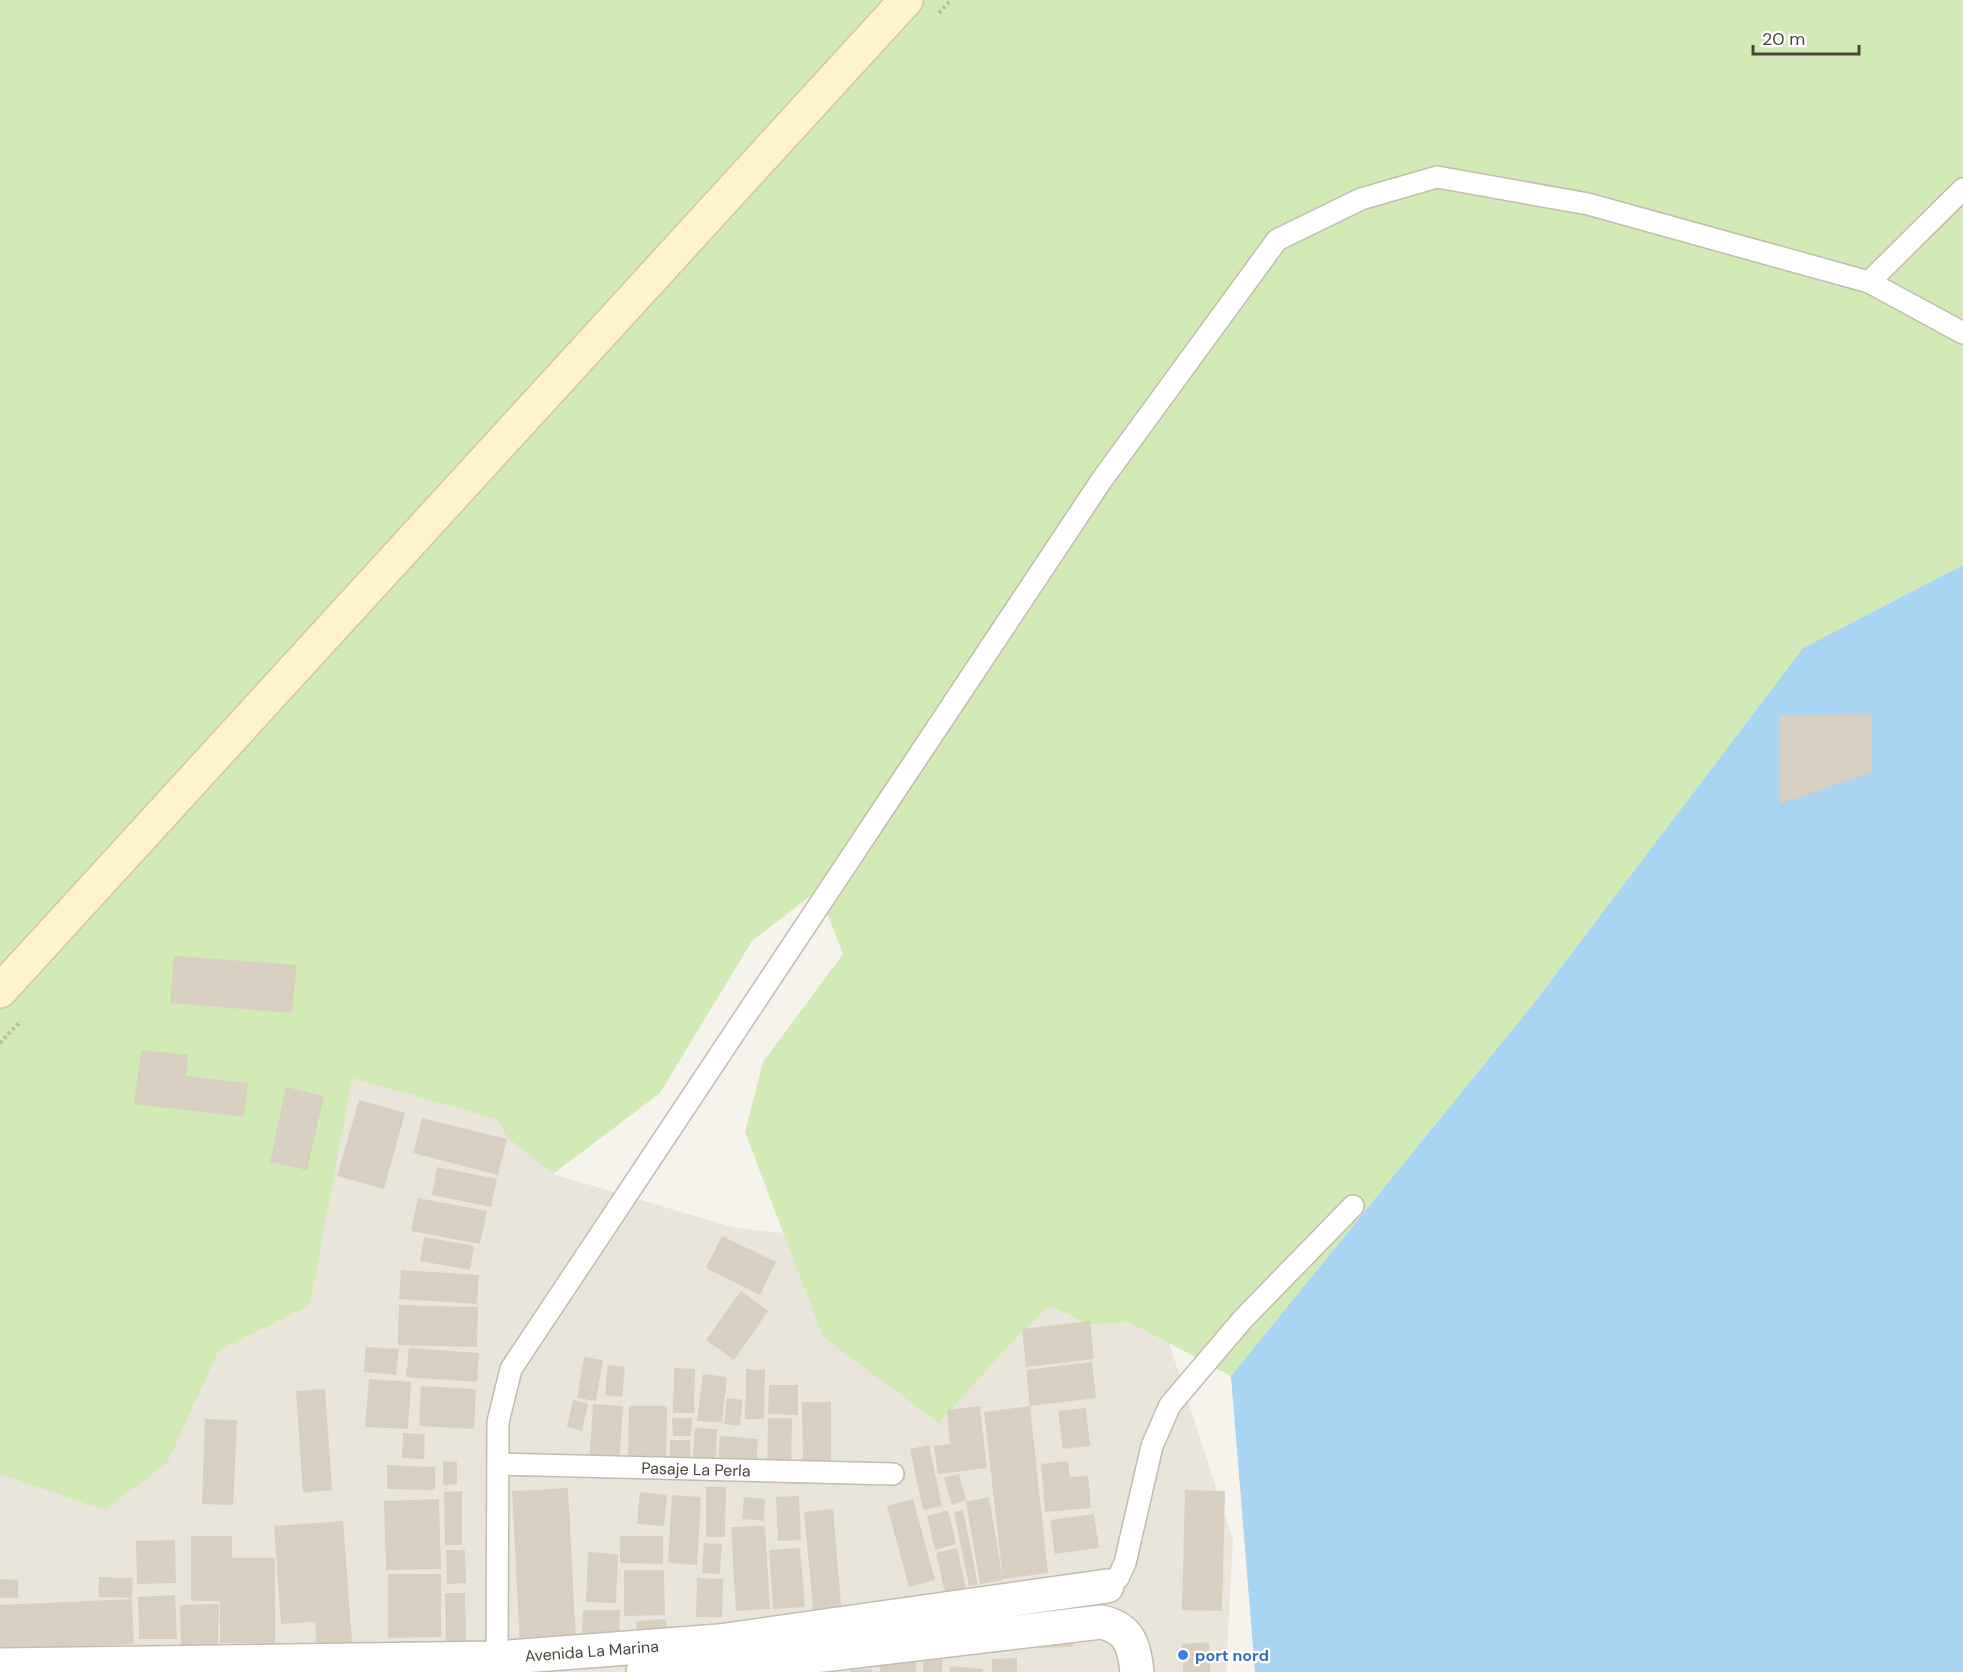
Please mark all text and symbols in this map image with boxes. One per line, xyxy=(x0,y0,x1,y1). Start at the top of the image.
scale bar xyxy=(1753,18,1860,56)
text: 20 m xyxy=(1762,27,1805,51)
street label: Pasaje La Perla xyxy=(641,1458,751,1481)
street label: Avenida La Marina xyxy=(524,1636,659,1667)
place label: port nord xyxy=(1195,1645,1269,1666)
marker: port nord xyxy=(1176,1648,1190,1662)

